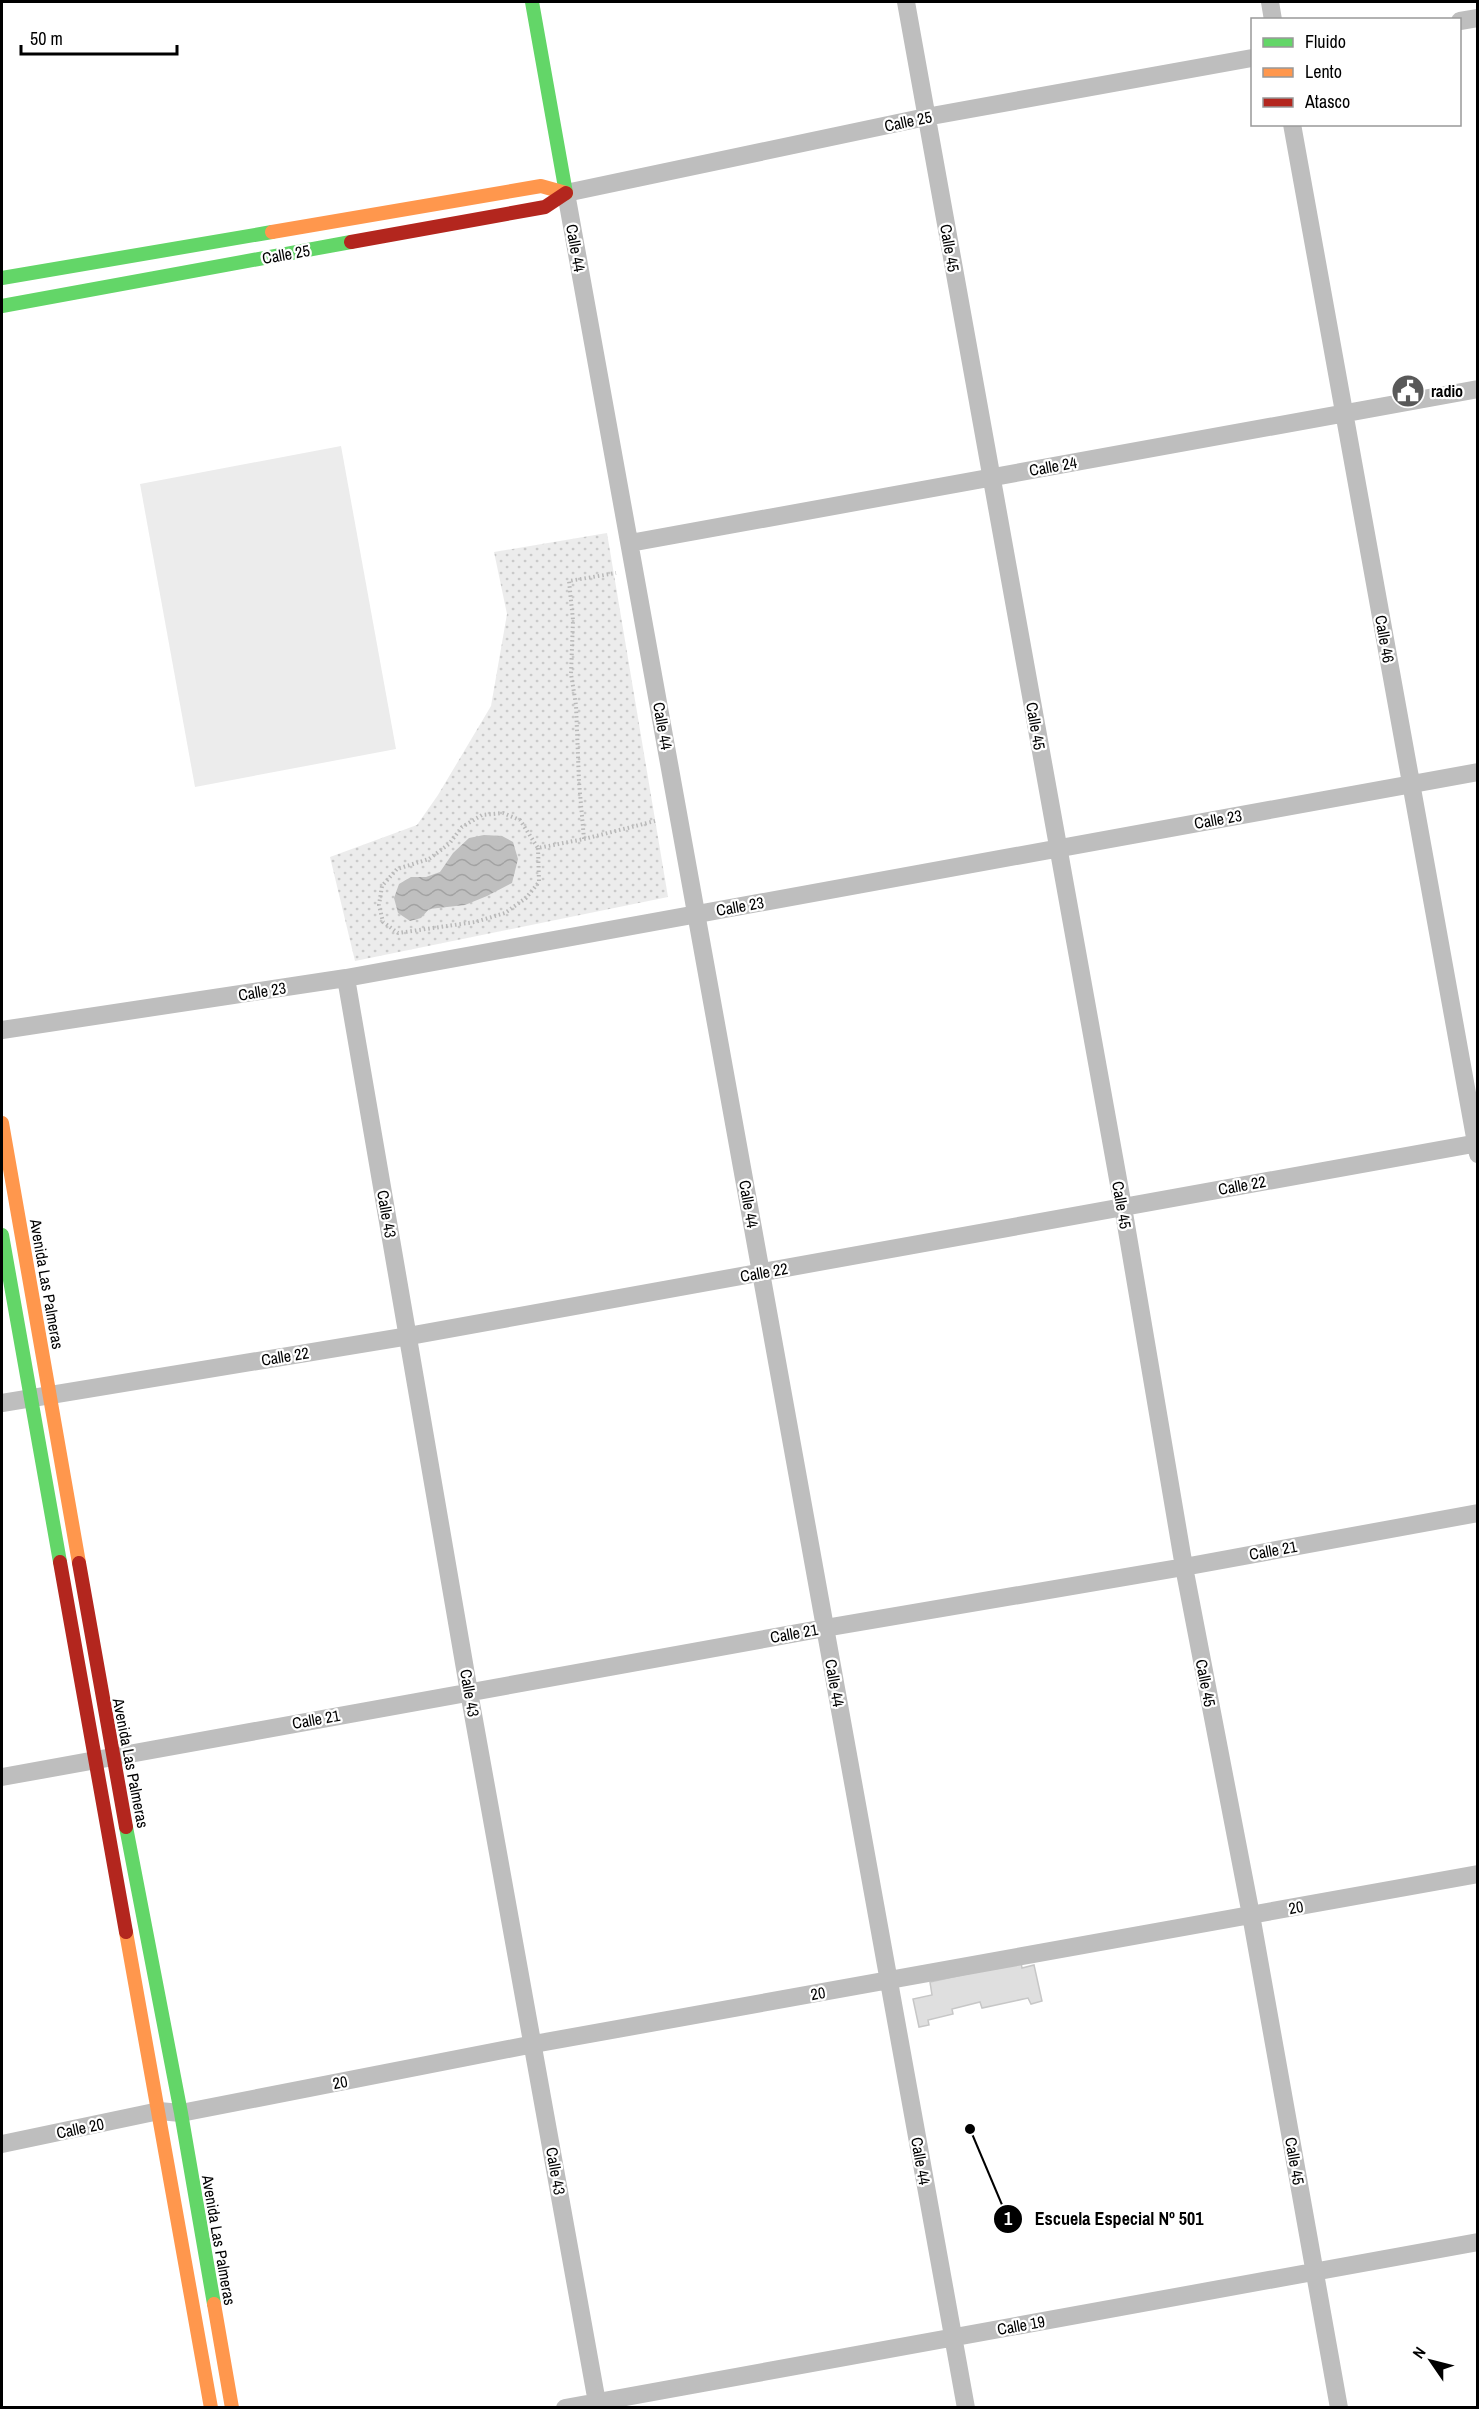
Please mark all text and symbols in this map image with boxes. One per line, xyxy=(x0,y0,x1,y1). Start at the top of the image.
scale bar xyxy=(21,18,177,56)
legend xyxy=(1251,18,1461,126)
text: 50 m xyxy=(30,26,63,51)
text: Fluido xyxy=(1305,29,1346,54)
text: Lento xyxy=(1305,59,1342,84)
text: Atasco xyxy=(1304,89,1350,114)
street label: Calle 25 xyxy=(882,105,934,137)
street label: Calle 44 xyxy=(561,222,591,274)
street label: Calle 45 xyxy=(935,222,965,274)
street label: Calle 25 xyxy=(260,239,312,269)
public building icon: radio xyxy=(1390,373,1426,409)
place label: radio xyxy=(1431,380,1463,402)
street label: Calle 24 xyxy=(1027,451,1079,481)
street label: Calle 46 xyxy=(1370,613,1400,665)
street label: Calle 44 xyxy=(648,700,678,752)
street label: Calle 45 xyxy=(1021,700,1051,752)
street label: Calle 23 xyxy=(1192,804,1244,834)
street label: Calle 23 xyxy=(714,891,766,921)
street label: Calle 23 xyxy=(237,976,287,1006)
street label: Calle 22 xyxy=(1216,1170,1268,1200)
street label: Calle 44 xyxy=(734,1178,764,1230)
street label: Calle 45 xyxy=(1107,1179,1137,1231)
street label: Calle 43 xyxy=(372,1188,402,1240)
street label: Avenida Las Palmeras xyxy=(25,1216,69,1351)
street label: Calle 22 xyxy=(738,1257,790,1287)
street label: Calle 22 xyxy=(260,1341,310,1371)
street label: Calle 21 xyxy=(1247,1535,1299,1565)
street label: Calle 21 xyxy=(768,1618,820,1648)
street label: Calle 44 xyxy=(820,1657,850,1709)
street label: Calle 45 xyxy=(1191,1657,1221,1709)
street label: Calle 43 xyxy=(455,1667,485,1719)
street label: Avenida Las Palmeras xyxy=(107,1695,154,1830)
street label: Calle 21 xyxy=(290,1704,342,1734)
street label: 20 xyxy=(1287,1895,1305,1919)
street label: 20 xyxy=(809,1981,827,2005)
street label: 20 xyxy=(331,2070,349,2094)
street label: Calle 20 xyxy=(54,2112,106,2144)
street label: Calle 44 xyxy=(906,2135,936,2187)
street label: Calle 45 xyxy=(1280,2135,1310,2187)
street label: Calle 43 xyxy=(541,2145,571,2197)
street label: Avenida Las Palmeras xyxy=(197,2172,241,2307)
callout: Escuela Especial Nº 501 xyxy=(993,2201,1216,2237)
text: 1 xyxy=(1004,2206,1013,2231)
text: Escuela Especial Nº 501 xyxy=(1035,2206,1204,2231)
street label: Calle 19 xyxy=(995,2310,1047,2340)
north arrow xyxy=(1401,2331,1461,2391)
text: N xyxy=(1407,2342,1430,2363)

